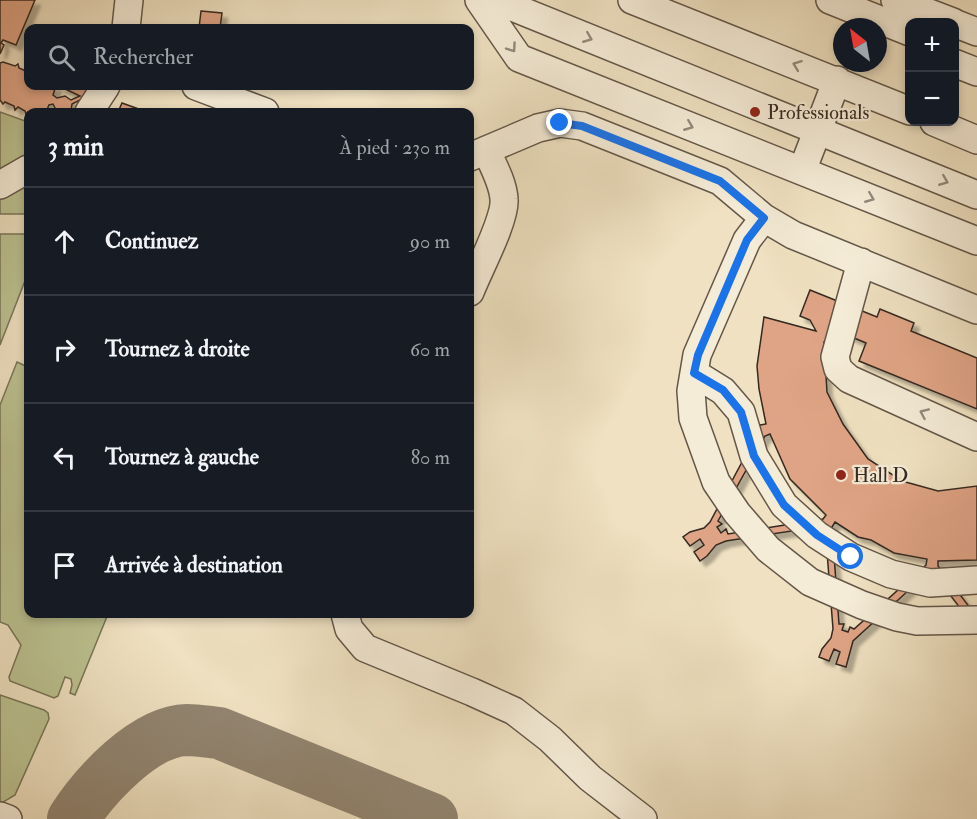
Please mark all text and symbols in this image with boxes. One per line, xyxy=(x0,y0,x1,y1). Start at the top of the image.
north arrow xyxy=(833,18,887,72)
map controls xyxy=(905,18,959,126)
button: + xyxy=(905,18,959,72)
search box xyxy=(24,24,474,90)
one-way arrow xyxy=(581,31,592,43)
icon: search xyxy=(45,41,78,74)
one-way arrow xyxy=(505,42,516,53)
text: Rechercher xyxy=(93,43,193,71)
one-way arrow xyxy=(792,60,803,72)
button: − xyxy=(905,72,959,126)
place label: Professionals xyxy=(767,100,869,125)
marker: Professionals xyxy=(748,105,762,119)
route end xyxy=(546,109,572,135)
one-way arrow xyxy=(682,119,693,131)
text: 3 min xyxy=(48,131,104,163)
text: À pied · 230 m xyxy=(339,135,450,160)
one-way arrow xyxy=(938,174,949,186)
one-way arrow xyxy=(864,191,875,203)
icon: ahead xyxy=(48,225,81,258)
text: Continuez xyxy=(105,227,198,255)
text: 90 m xyxy=(410,229,450,254)
icon: right xyxy=(48,333,81,366)
text: Tournez à droite xyxy=(105,335,250,363)
text: 60 m xyxy=(410,337,450,362)
one-way arrow xyxy=(919,408,930,420)
icon: left xyxy=(48,441,81,474)
text: Tournez à gauche xyxy=(105,443,259,471)
text: 80 m xyxy=(411,445,450,470)
place label: Hall D xyxy=(853,463,908,488)
marker: Hall D xyxy=(834,468,848,482)
route start xyxy=(837,543,863,569)
icon: arrive xyxy=(48,549,81,582)
text: Arrivée à destination xyxy=(105,551,283,579)

